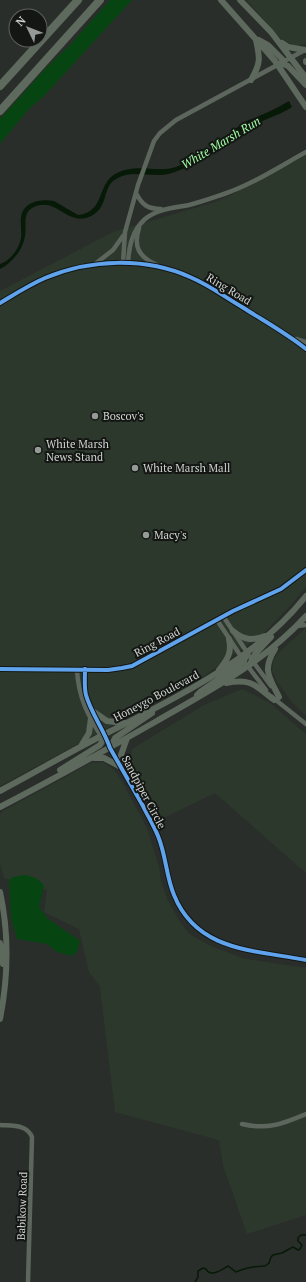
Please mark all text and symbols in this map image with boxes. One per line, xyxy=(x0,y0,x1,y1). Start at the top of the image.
north arrow xyxy=(8,8,48,48)
text: N xyxy=(13,13,29,29)
water label: White Marsh Run xyxy=(178,113,263,172)
street label: Ring Road xyxy=(204,270,254,308)
place label: Boscov's xyxy=(103,409,144,423)
marker: Boscov's xyxy=(90,411,100,421)
place label: White Marsh News Stand xyxy=(46,437,109,464)
marker: White Marsh News Stand xyxy=(33,445,43,455)
place label: White Marsh Mall xyxy=(143,461,230,475)
marker: White Marsh Mall xyxy=(130,463,140,473)
place label: Macy's xyxy=(154,528,187,542)
marker: Macy's xyxy=(141,530,151,540)
street label: Ring Road xyxy=(132,624,182,660)
street label: Honeygo Boulevard xyxy=(111,667,201,725)
street label: Sandpiper Circle xyxy=(119,753,169,831)
street label: Babikow Road xyxy=(14,1172,30,1240)

